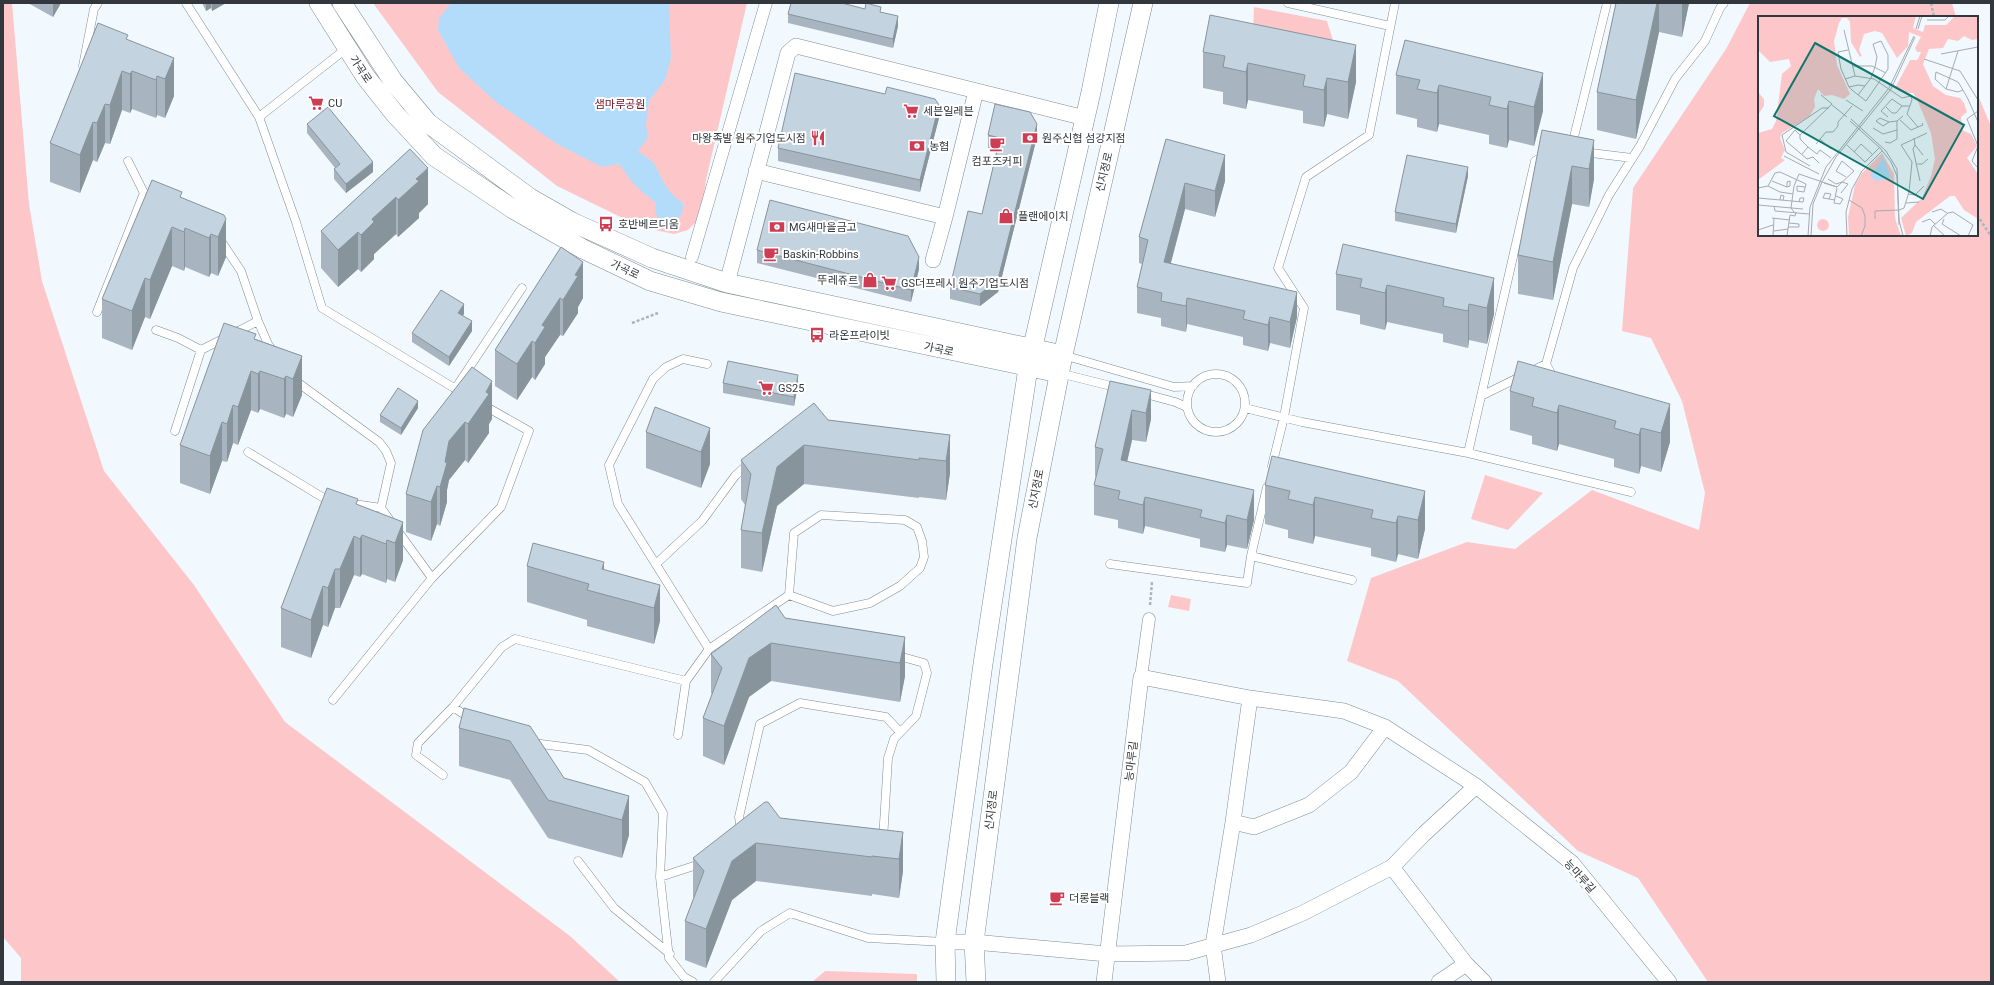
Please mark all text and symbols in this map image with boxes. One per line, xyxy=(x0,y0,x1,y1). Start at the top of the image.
inset map xyxy=(1758,16,1978,236)
street label: 가곡로 xyxy=(347,53,374,86)
supermarket icon: CU xyxy=(307,94,325,112)
place label: CU xyxy=(328,97,342,110)
park label: 샘마루공원 xyxy=(595,98,645,111)
supermarket icon: 세븐일레븐 xyxy=(902,102,920,120)
place label: 세븐일레븐 xyxy=(923,105,974,118)
restaurant icon: 마왕족발 원주기업도시점 xyxy=(809,129,827,147)
bank icon: 원주신협 섬강지점 xyxy=(1021,129,1039,147)
place label: 마왕족발 원주기업도시점 xyxy=(692,132,806,145)
place label: 원주신협 섬강지점 xyxy=(1042,132,1126,145)
cafe icon: 컴포즈커피 xyxy=(988,135,1006,153)
bank icon: 농협 xyxy=(908,137,926,155)
place label: 농협 xyxy=(929,140,949,153)
street label: 신지정로 xyxy=(1094,151,1115,193)
place label: 컴포즈커피 xyxy=(972,155,1022,168)
shop icon: 플랜에이치 xyxy=(997,207,1015,225)
place label: 플랜에이치 xyxy=(1018,210,1069,223)
bus stop icon: 호반베르디움 xyxy=(597,215,615,233)
place label: 호반베르디움 xyxy=(618,218,679,231)
bank icon: MG새마을금고 xyxy=(768,218,786,236)
place label: MG새마을금고 xyxy=(789,221,857,234)
cafe icon: Baskin-Robbins xyxy=(762,245,780,263)
place label: Baskin-Robbins xyxy=(783,248,859,261)
street label: 가곡로 xyxy=(608,257,641,282)
shop icon: 뚜레쥬르 xyxy=(861,271,879,289)
place label: 뚜레쥬르 xyxy=(818,274,858,287)
supermarket icon: GS더프레시 원주기업도시점 xyxy=(880,274,898,292)
place label: GS더프레시 원주기업도시점 xyxy=(901,277,1029,290)
bus stop icon: 라온프라이빗 xyxy=(808,326,826,344)
place label: 라온프라이빗 xyxy=(829,329,890,342)
street label: 가곡로 xyxy=(923,340,955,359)
supermarket icon: GS25 xyxy=(757,379,775,397)
place label: GS25 xyxy=(778,382,804,395)
street label: 신지정로 xyxy=(1026,468,1047,510)
street label: 능마루길 xyxy=(1123,740,1140,782)
street label: 신지정로 xyxy=(983,789,1000,831)
street label: 능마루길 xyxy=(1561,857,1598,896)
cafe icon: 더롱블랙 xyxy=(1048,889,1066,907)
place label: 더롱블랙 xyxy=(1069,892,1109,905)

